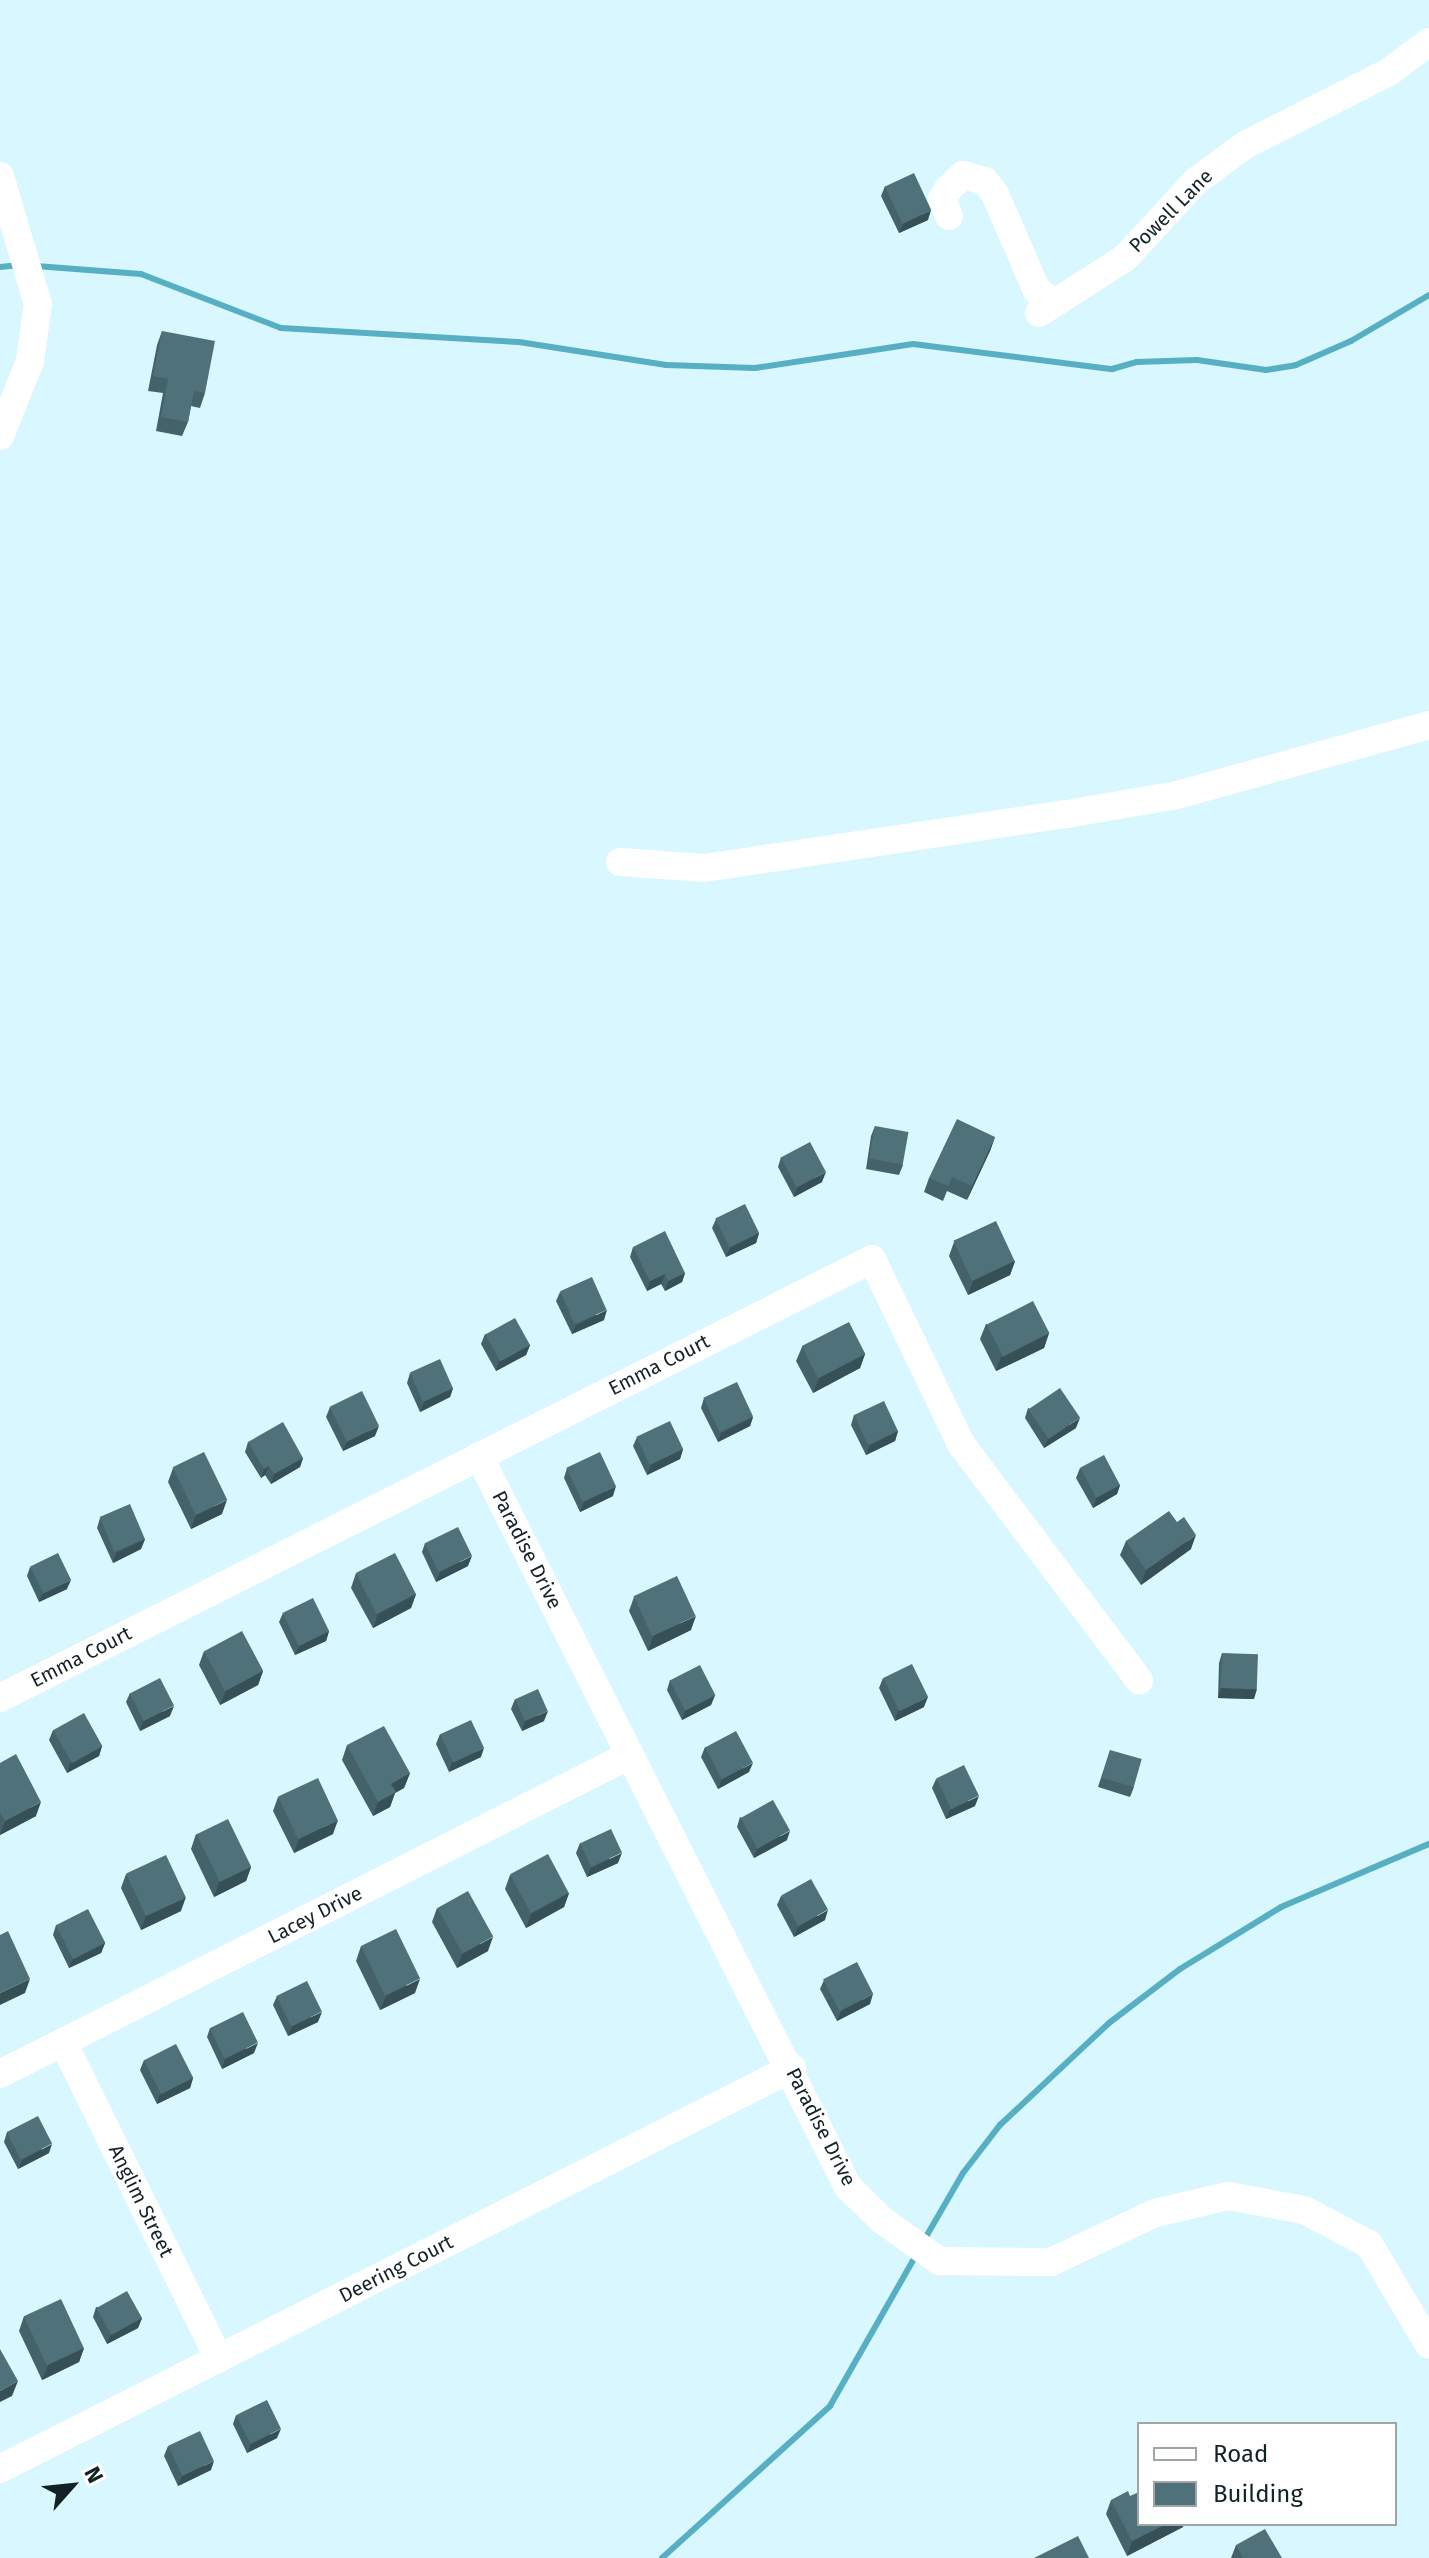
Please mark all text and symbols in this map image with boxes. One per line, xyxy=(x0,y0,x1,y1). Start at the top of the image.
street label: Powell Lane xyxy=(1124,164,1218,258)
street label: Emma Court xyxy=(605,1329,713,1401)
street label: Paradise Drive xyxy=(487,1487,567,1613)
street label: Emma Court xyxy=(27,1621,135,1693)
street label: Lacey Drive xyxy=(264,1881,366,1949)
street label: Paradise Drive xyxy=(781,2064,861,2190)
street label: Anglim Street xyxy=(104,2141,178,2261)
street label: Deering Court xyxy=(335,2230,457,2308)
legend xyxy=(1137,2422,1397,2526)
text: Road xyxy=(1213,2440,1268,2468)
north arrow xyxy=(32,2446,112,2526)
text: N xyxy=(78,2462,109,2488)
text: Building xyxy=(1213,2480,1303,2508)

